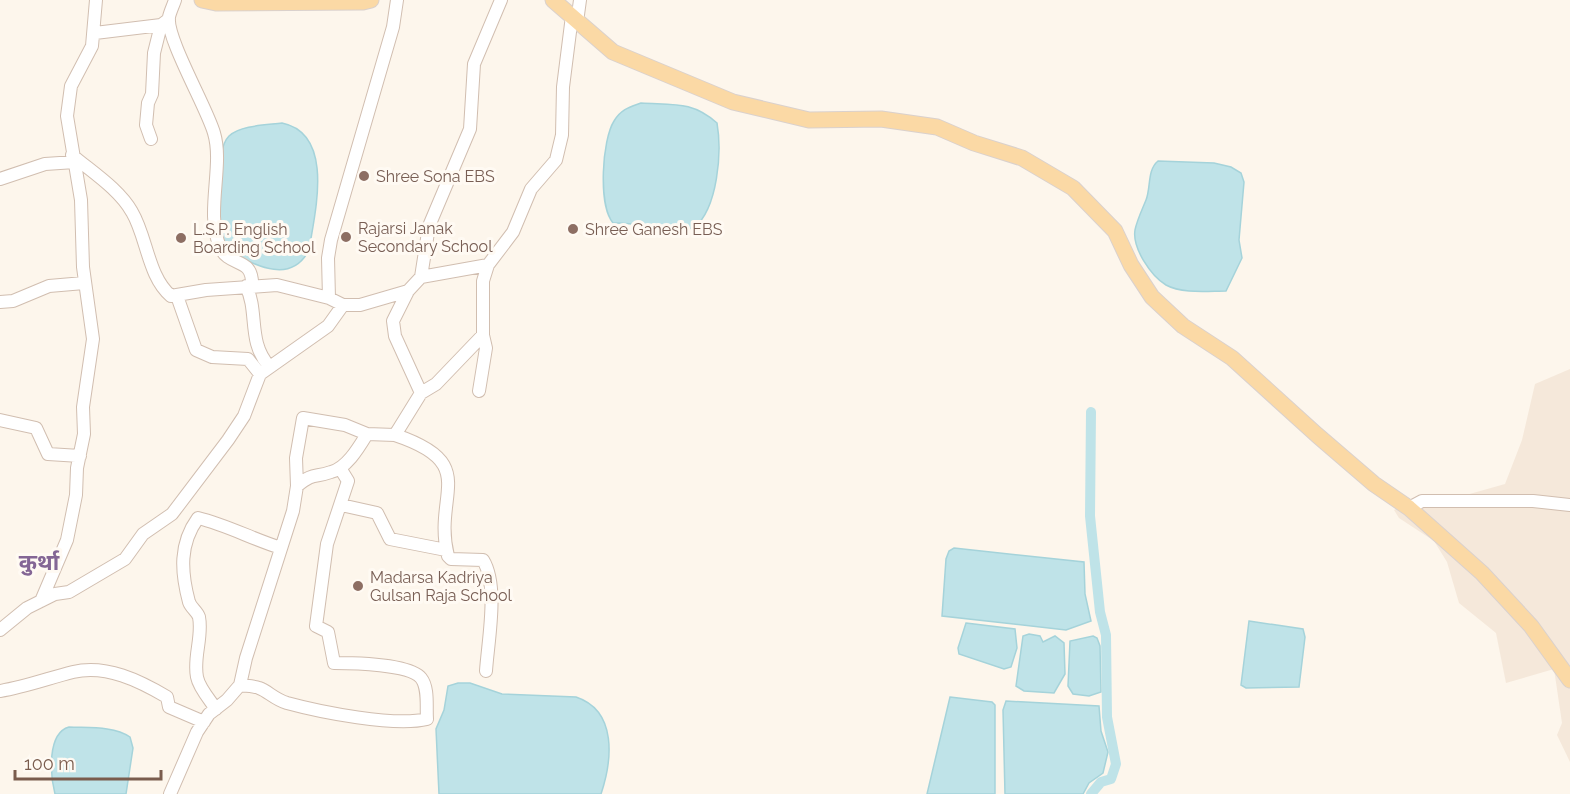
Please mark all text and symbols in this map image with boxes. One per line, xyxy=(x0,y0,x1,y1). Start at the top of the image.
place label: Shree Sona EBS xyxy=(376,167,495,186)
marker: Shree Sona EBS xyxy=(357,169,371,183)
place label: Rajarsi Janak Secondary School xyxy=(358,219,493,256)
place label: L.S.P. English Boarding School xyxy=(193,220,316,257)
place label: Shree Ganesh EBS xyxy=(585,220,723,239)
marker: Shree Ganesh EBS xyxy=(566,222,580,236)
marker: Rajarsi Janak Secondary School xyxy=(339,230,353,244)
marker: L.S.P. English Boarding School xyxy=(174,231,188,245)
district label: कुर्था xyxy=(19,549,60,576)
place label: Madarsa Kadriya Gulsan Raja School xyxy=(370,568,512,605)
marker: Madarsa Kadriya Gulsan Raja School xyxy=(351,579,365,593)
scale bar xyxy=(15,743,160,781)
text: 100 m xyxy=(24,753,75,774)

